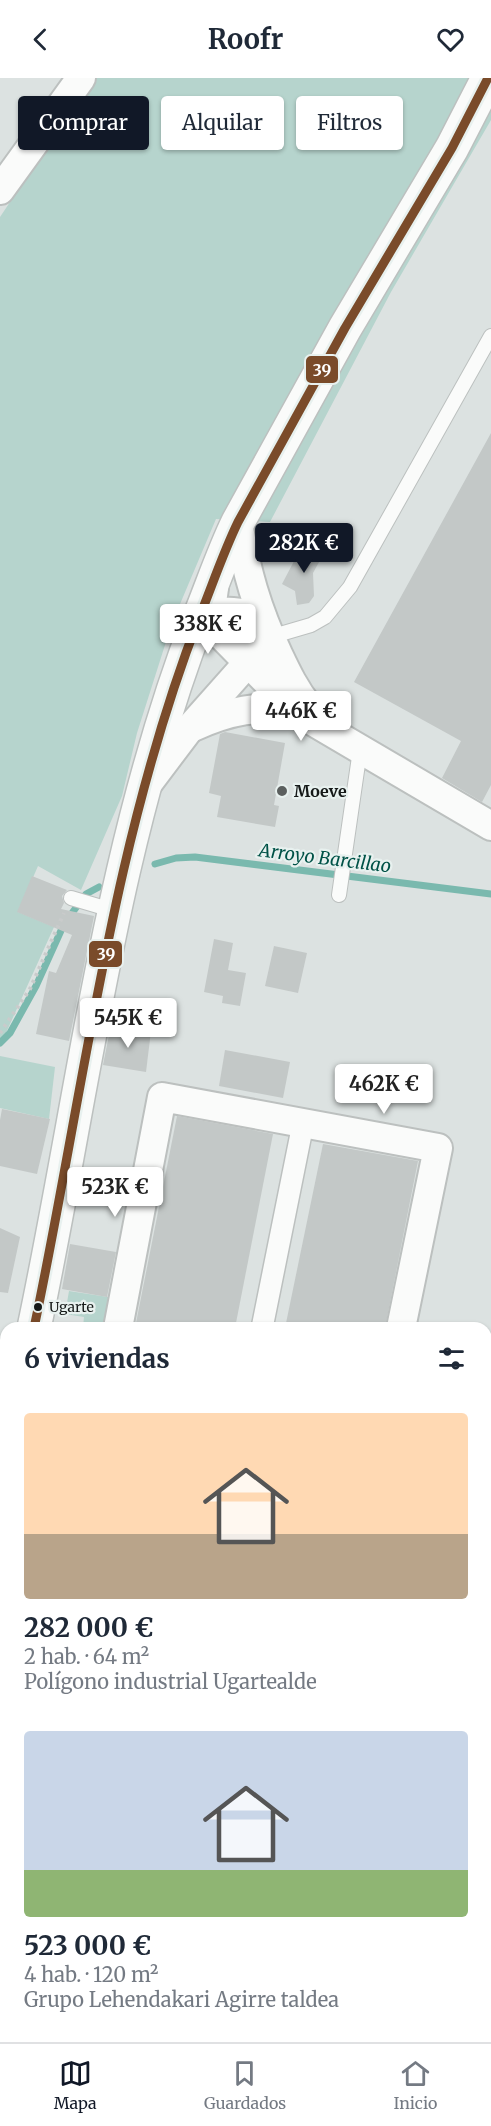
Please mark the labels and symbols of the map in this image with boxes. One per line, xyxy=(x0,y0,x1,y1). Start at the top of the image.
line badge: 39 xyxy=(305,355,339,384)
text: 39 xyxy=(313,360,331,380)
pin: 282K € xyxy=(255,523,353,574)
pin: 338K € xyxy=(159,604,257,655)
pin: 446K € xyxy=(252,691,350,742)
place label: Moeve xyxy=(294,781,347,801)
marker: Moeve xyxy=(275,784,289,798)
water label: Arroyo Barcillao xyxy=(256,838,392,878)
line badge: 39 xyxy=(88,940,123,968)
text: 39 xyxy=(97,944,115,964)
pin: 545K € xyxy=(79,998,177,1049)
pin: 462K € xyxy=(335,1064,433,1115)
pin: 523K € xyxy=(66,1167,164,1218)
place label: Ugarte xyxy=(49,1298,94,1316)
marker: Ugarte xyxy=(32,1301,44,1313)

